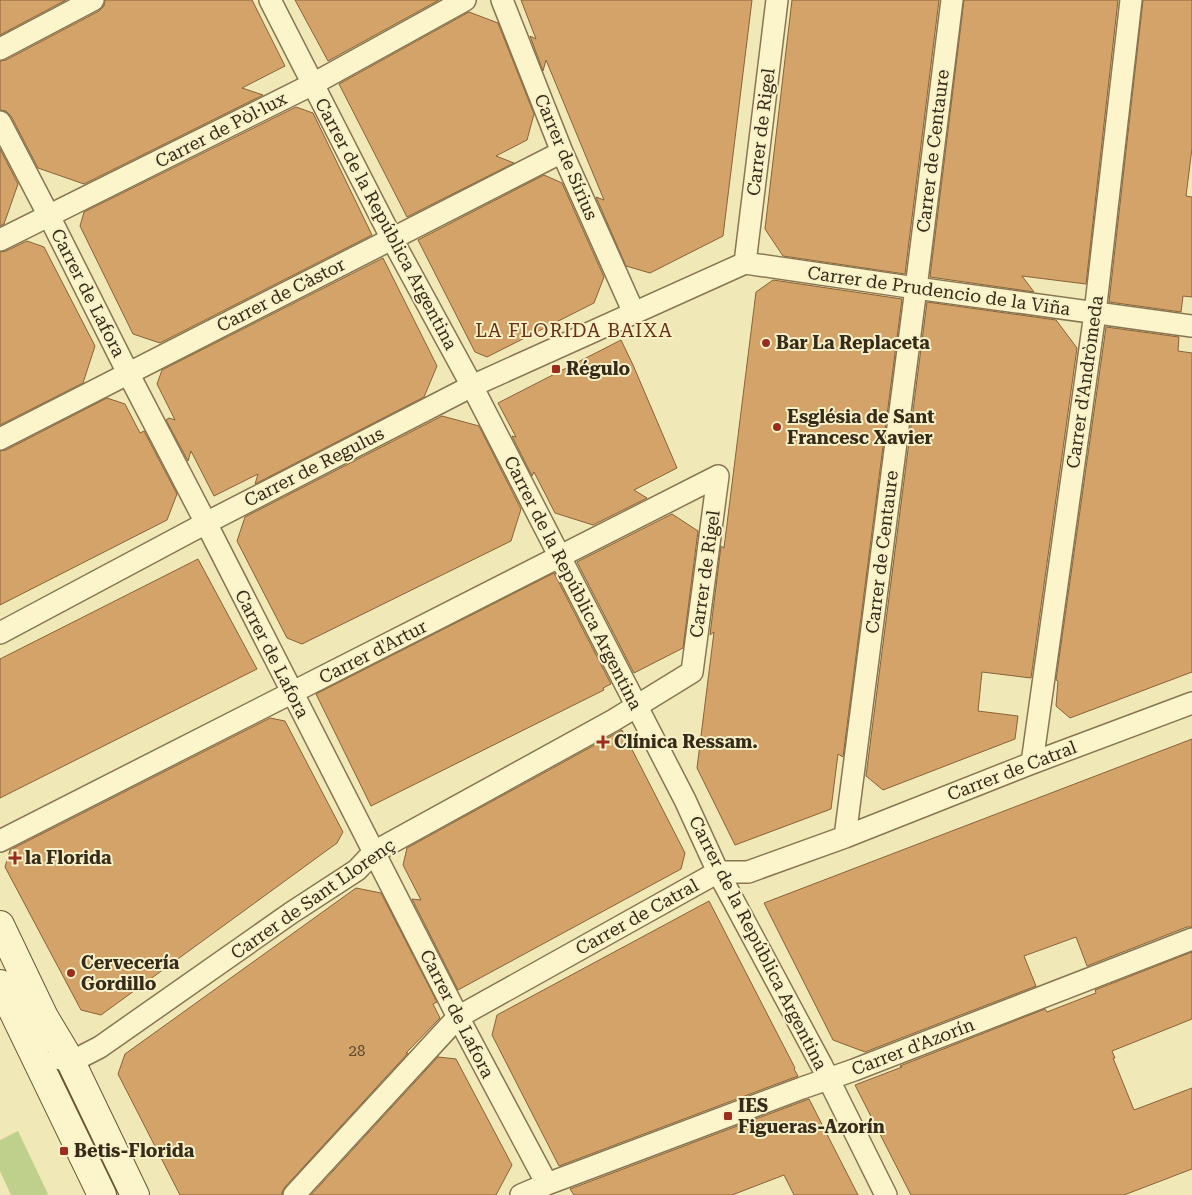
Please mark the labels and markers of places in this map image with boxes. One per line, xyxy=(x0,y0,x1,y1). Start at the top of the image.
place label: Bar La Replaceta xyxy=(776,332,930,353)
marker: Bar La Replaceta xyxy=(760,337,772,349)
place label: Régulo xyxy=(566,358,631,379)
marker: Régulo xyxy=(550,363,562,375)
place label: Església de Sant Francesc Xavier xyxy=(787,406,935,448)
marker: Església de Sant Francesc Xavier xyxy=(771,421,783,433)
place label: Clínica Ressam. xyxy=(614,731,758,752)
marker: Clínica Ressam. xyxy=(596,735,610,749)
place label: la Florida xyxy=(25,847,112,868)
marker: la Florida xyxy=(9,852,21,864)
place label: Cervecería Gordillo xyxy=(81,952,180,994)
marker: Cervecería Gordillo xyxy=(65,967,77,979)
place label: IES Figueras-Azorín xyxy=(738,1095,885,1137)
marker: IES Figueras-Azorín xyxy=(722,1110,734,1122)
place label: Betis-Florida xyxy=(74,1140,195,1161)
marker: Betis-Florida xyxy=(58,1145,70,1157)

